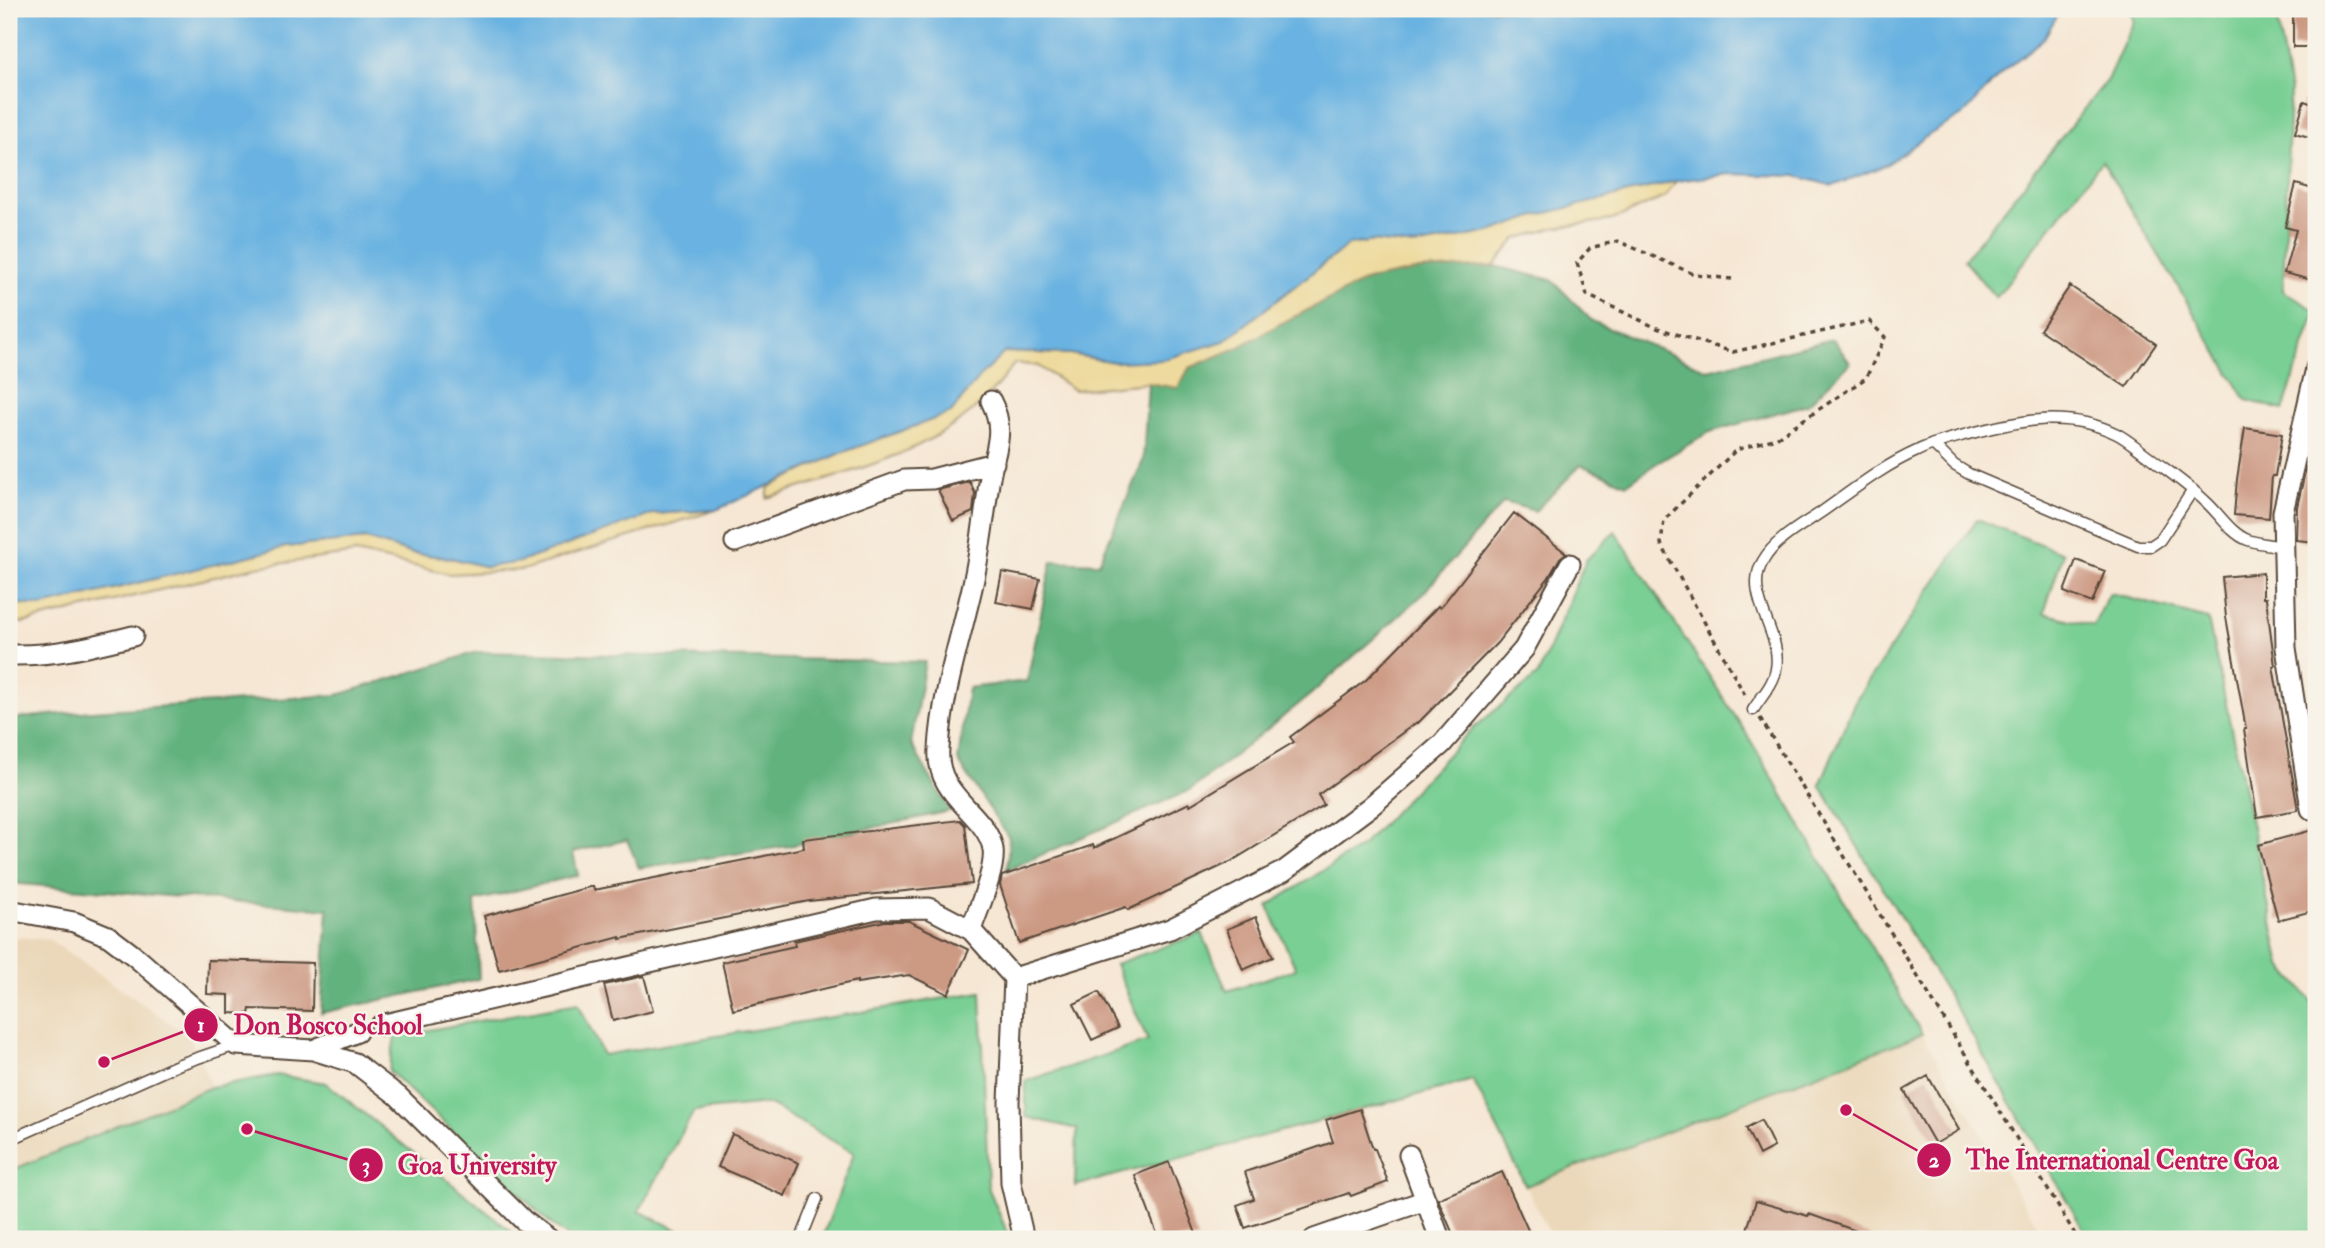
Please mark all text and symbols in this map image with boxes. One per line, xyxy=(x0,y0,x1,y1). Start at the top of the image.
callout: Don Bosco School xyxy=(184,1002,436,1049)
text: Don Bosco School xyxy=(233,1010,423,1042)
text: 1 xyxy=(197,1012,205,1039)
callout: The International Centre Goa xyxy=(1916,1136,2292,1183)
callout: Goa University xyxy=(348,1141,570,1188)
text: The International Centre Goa xyxy=(1965,1145,2280,1177)
text: 2 xyxy=(1929,1147,1940,1174)
text: Goa University xyxy=(398,1150,558,1183)
text: 3 xyxy=(362,1152,370,1179)

